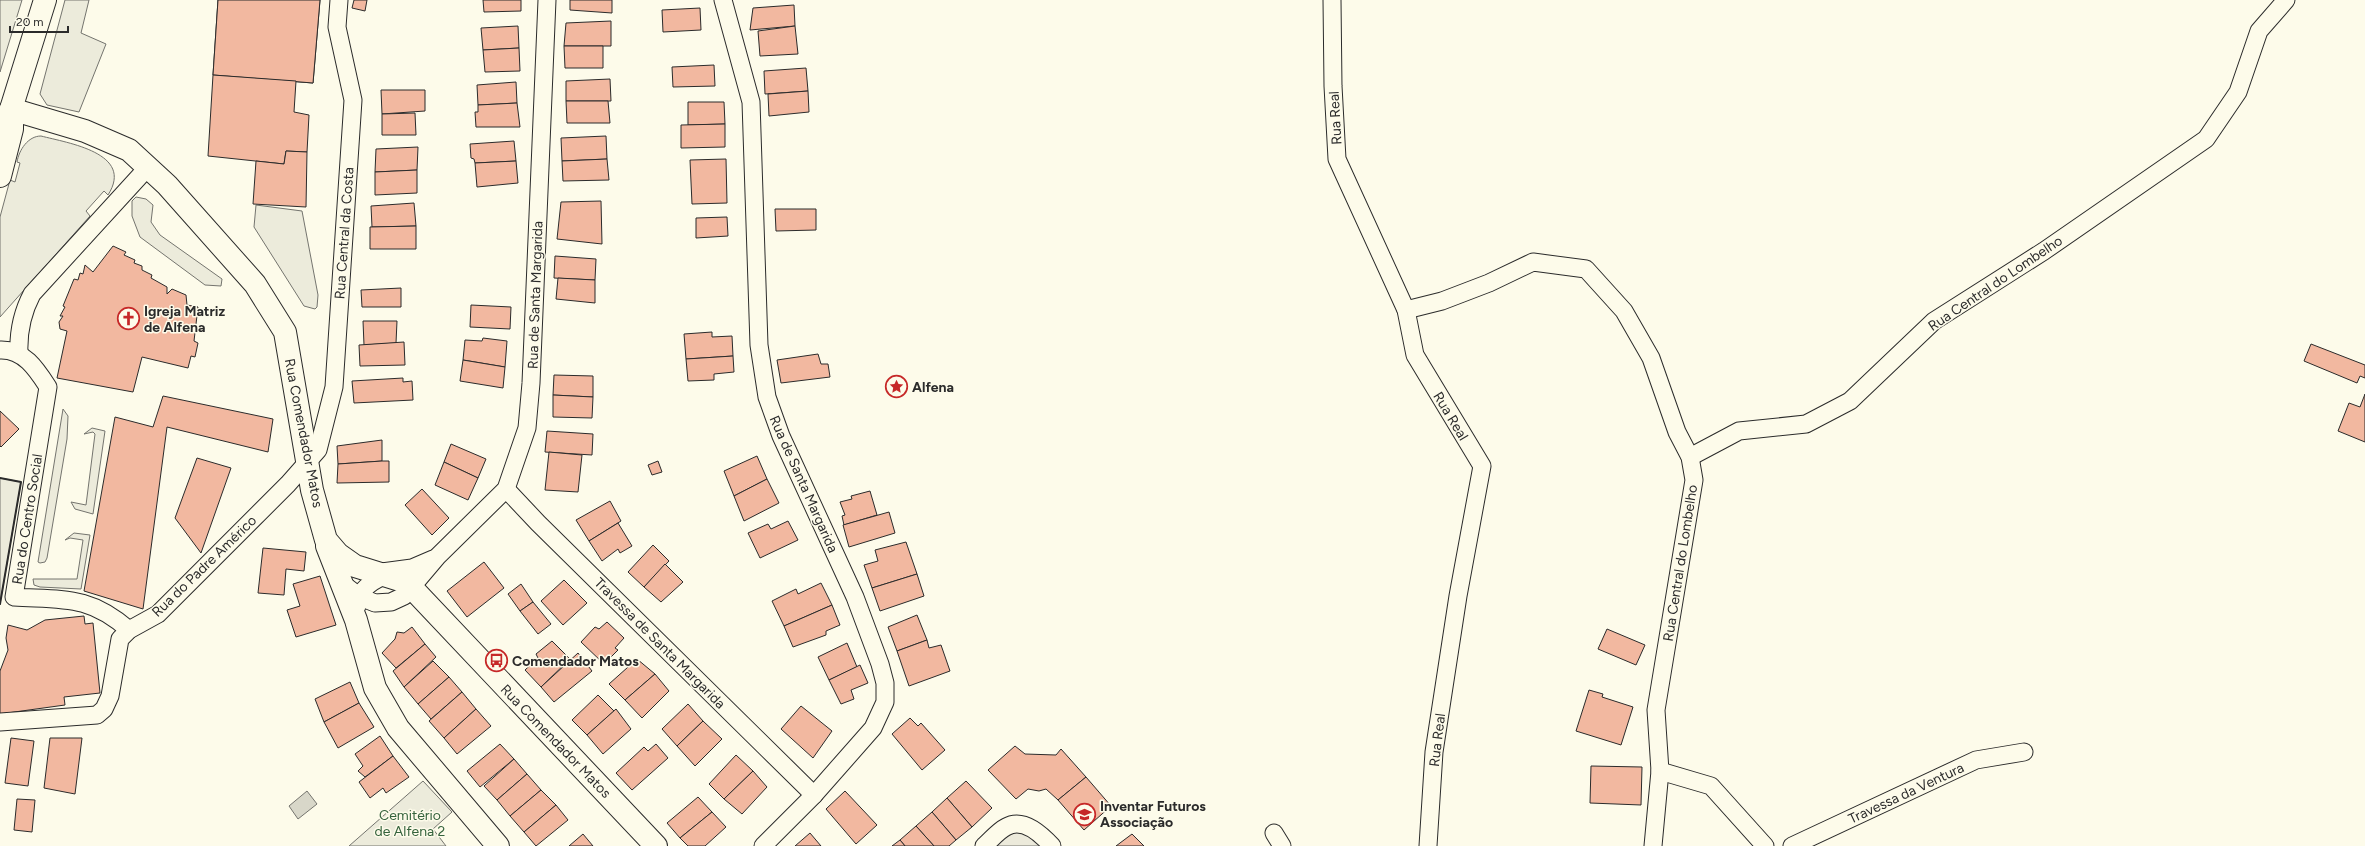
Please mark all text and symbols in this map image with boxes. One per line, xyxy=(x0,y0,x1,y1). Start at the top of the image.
scale bar xyxy=(10,8,68,34)
text: 20 m xyxy=(16,15,44,29)
street label: Rua Real xyxy=(1326,91,1345,145)
street label: Rua Central da Costa xyxy=(331,166,358,300)
street label: Rua de Santa Margarida xyxy=(524,221,547,369)
street label: Rua Central do Lombelho xyxy=(1925,232,2066,335)
place label: Igreja Matriz de Alfena xyxy=(144,303,225,336)
church icon: Igreja Matriz de Alfena xyxy=(116,306,142,332)
street label: Rua Comendador Matos xyxy=(281,357,326,509)
place icon: Alfena xyxy=(883,374,909,400)
place label: Alfena xyxy=(912,379,954,396)
street label: Rua Real xyxy=(1429,389,1472,444)
street label: Rua de Santa Margarida xyxy=(766,413,841,555)
street label: Rua do Centro Social xyxy=(9,453,46,586)
street label: Rua Central do Lombelho xyxy=(1660,484,1701,643)
street label: Rua do Padre Américo xyxy=(149,512,260,621)
street label: Travessa de Santa Margarida xyxy=(591,574,729,712)
bus stop icon: Comendador Matos xyxy=(483,648,509,674)
place label: Comendador Matos xyxy=(512,653,639,670)
street label: Rua Comendador Matos xyxy=(497,681,614,802)
street label: Rua Real xyxy=(1426,712,1449,768)
street label: Travessa da Ventura xyxy=(1846,759,1967,828)
place label: Inventar Futuros Associação xyxy=(1100,798,1206,831)
school or university icon: Inventar Futuros Associação xyxy=(1072,801,1098,827)
park label: Cemitério de Alfena 2 xyxy=(375,807,445,840)

